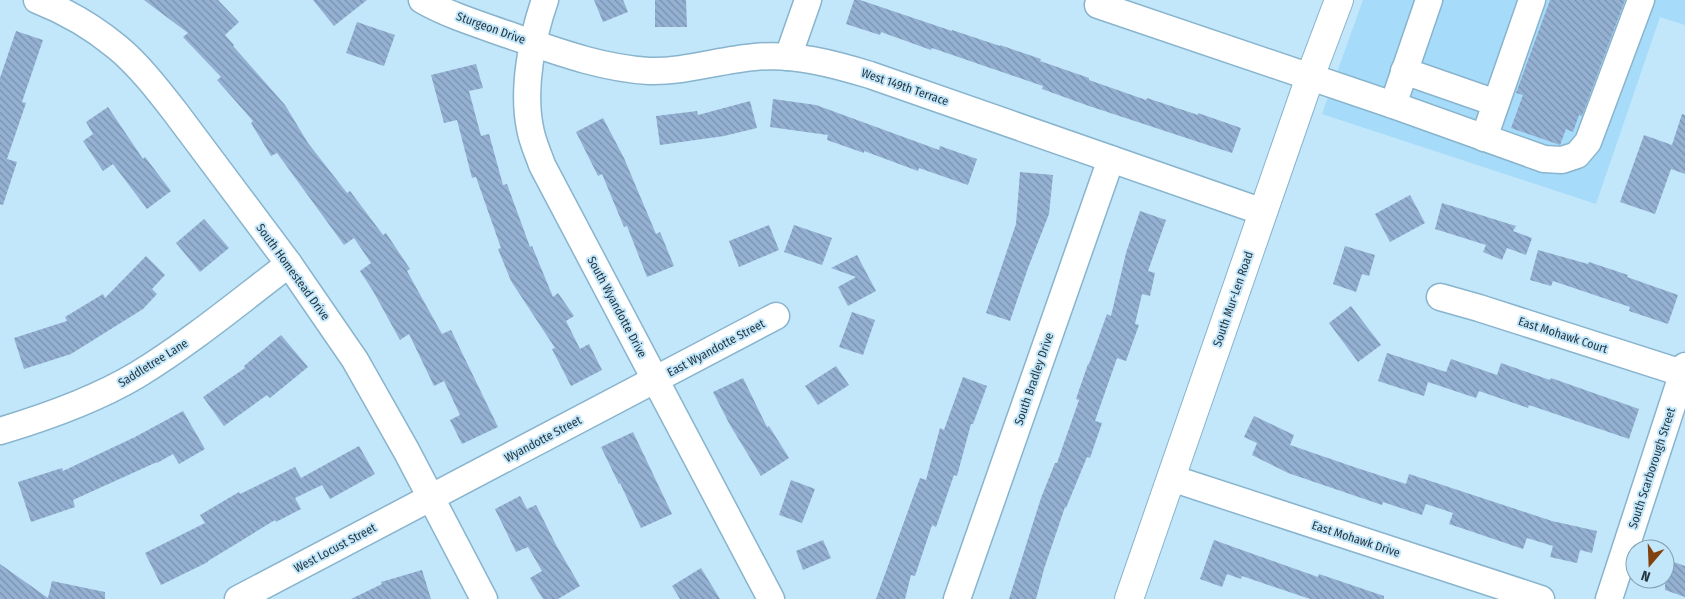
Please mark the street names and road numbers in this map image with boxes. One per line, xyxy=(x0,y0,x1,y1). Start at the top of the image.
street label: Sturgeon Drive xyxy=(455,9,527,47)
street label: West 149th Terrace xyxy=(860,66,951,109)
street label: South Homestead Drive xyxy=(253,221,333,323)
street label: South Mur-Len Road xyxy=(1210,250,1256,348)
street label: South Wyandotte Drive xyxy=(584,254,650,360)
street label: East Mohawk Court xyxy=(1517,314,1609,356)
street label: East Wyandotte Street xyxy=(665,316,767,380)
street label: South Bradley Drive xyxy=(1012,331,1056,427)
street label: Saddletree Lane xyxy=(116,336,190,390)
street label: South Scarborough Street xyxy=(1626,406,1678,530)
street label: Wyandotte Street xyxy=(502,413,584,465)
street label: East Mohawk Drive xyxy=(1310,518,1402,560)
street label: West Locust Street xyxy=(292,520,378,575)

